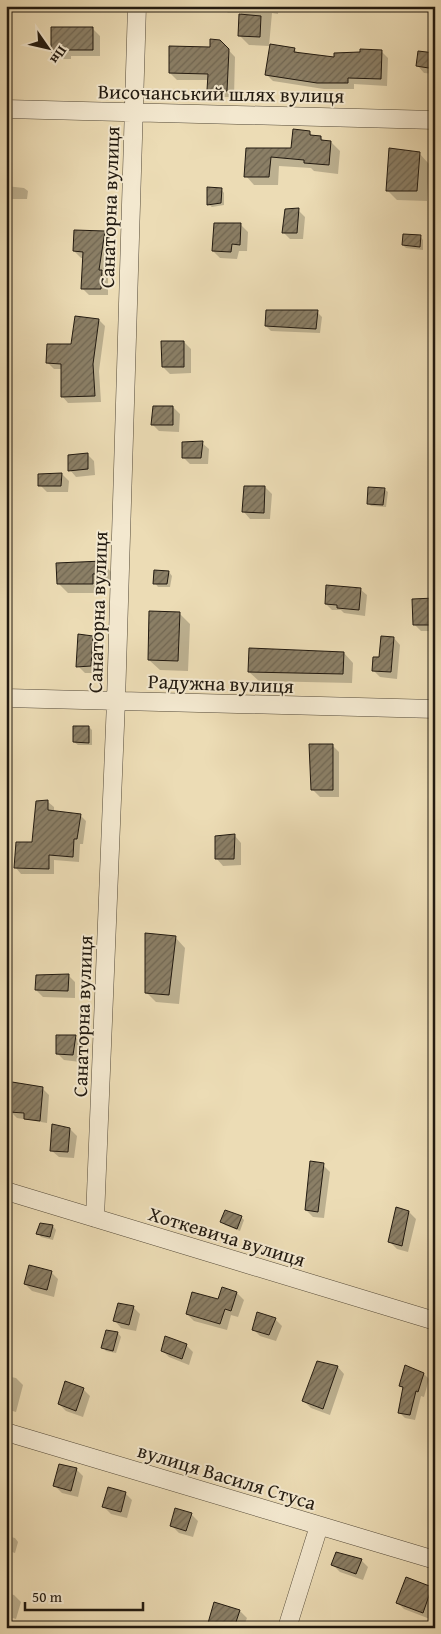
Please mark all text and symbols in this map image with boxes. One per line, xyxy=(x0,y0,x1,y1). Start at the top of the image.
north arrow xyxy=(22,22,72,72)
text: Пн xyxy=(45,42,72,69)
street label: Височанський шлях вулиця xyxy=(98,76,344,110)
street label: Санаторна вулиця xyxy=(92,126,126,288)
street label: Санаторна вулиця xyxy=(80,531,114,693)
street label: Радужна вулиця xyxy=(148,666,294,700)
street label: Санаторна вулиця xyxy=(65,935,99,1097)
street label: Хоткевича вулиця xyxy=(145,1198,309,1274)
street label: вулиця Василя Стуса xyxy=(134,1435,320,1517)
scale bar xyxy=(25,1579,142,1611)
text: 50 m xyxy=(32,1586,63,1607)

